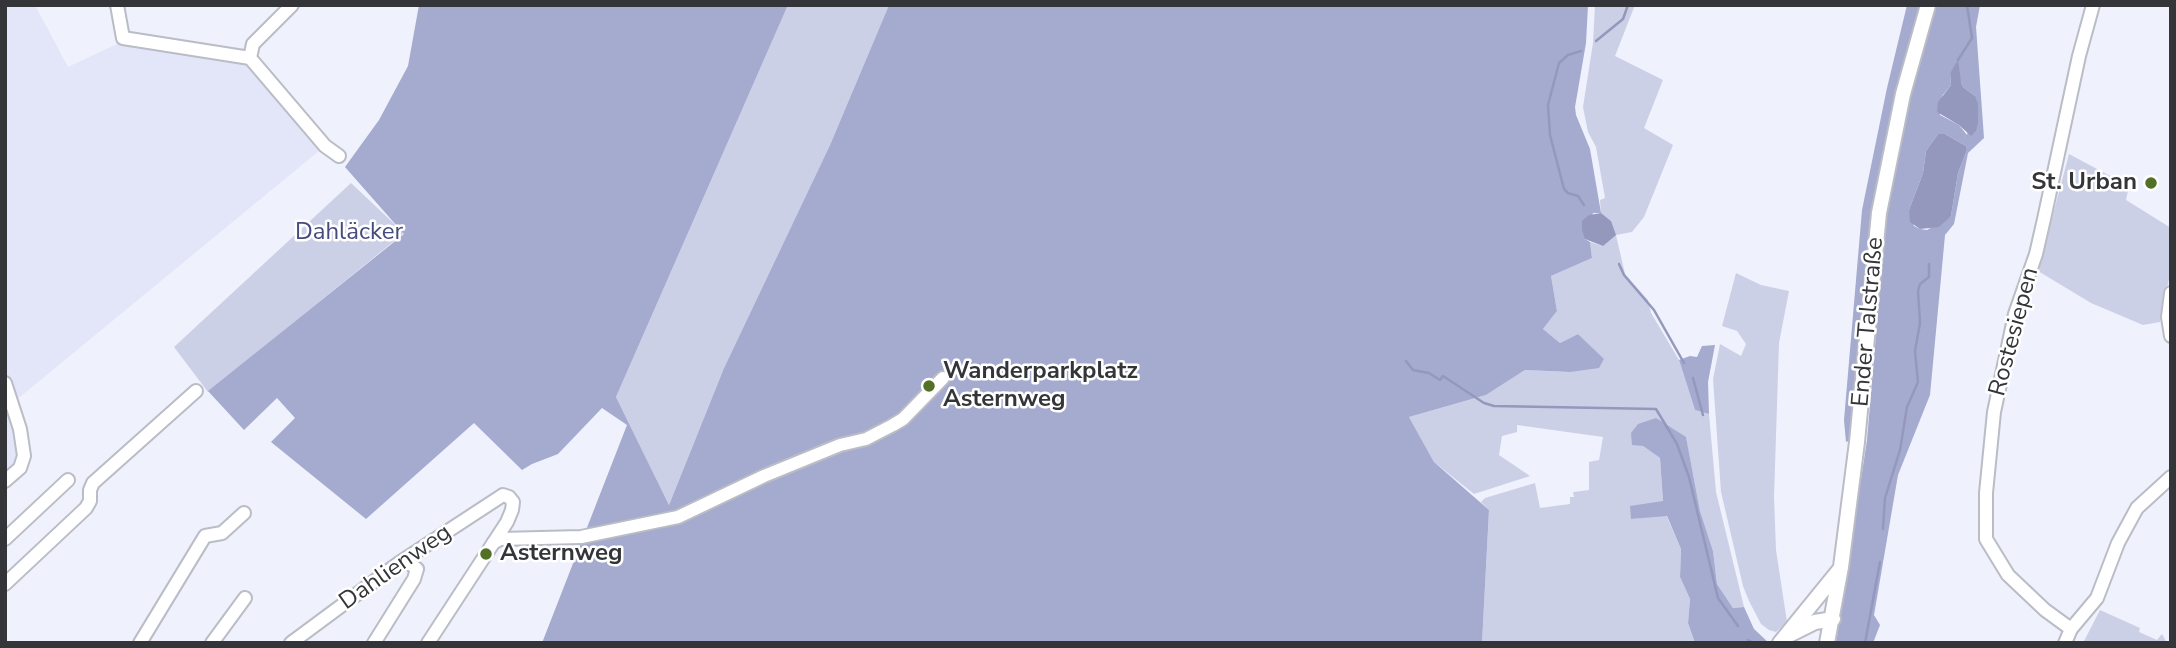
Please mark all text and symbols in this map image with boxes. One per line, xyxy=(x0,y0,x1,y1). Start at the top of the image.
place label: St. Urban xyxy=(2031,169,2137,197)
marker: St. Urban xyxy=(2143,175,2159,191)
park label: Dahläcker xyxy=(295,219,403,247)
street label: Ender Talstraße xyxy=(1847,236,1891,408)
street label: Rostesiepen xyxy=(1984,265,2046,399)
place label: Wanderparkplatz Asternweg xyxy=(943,358,1138,414)
marker: Wanderparkplatz Asternweg xyxy=(921,378,937,394)
street label: Dahlienweg xyxy=(335,519,457,617)
place label: Asternweg xyxy=(500,540,622,568)
marker: Asternweg xyxy=(478,546,494,562)

